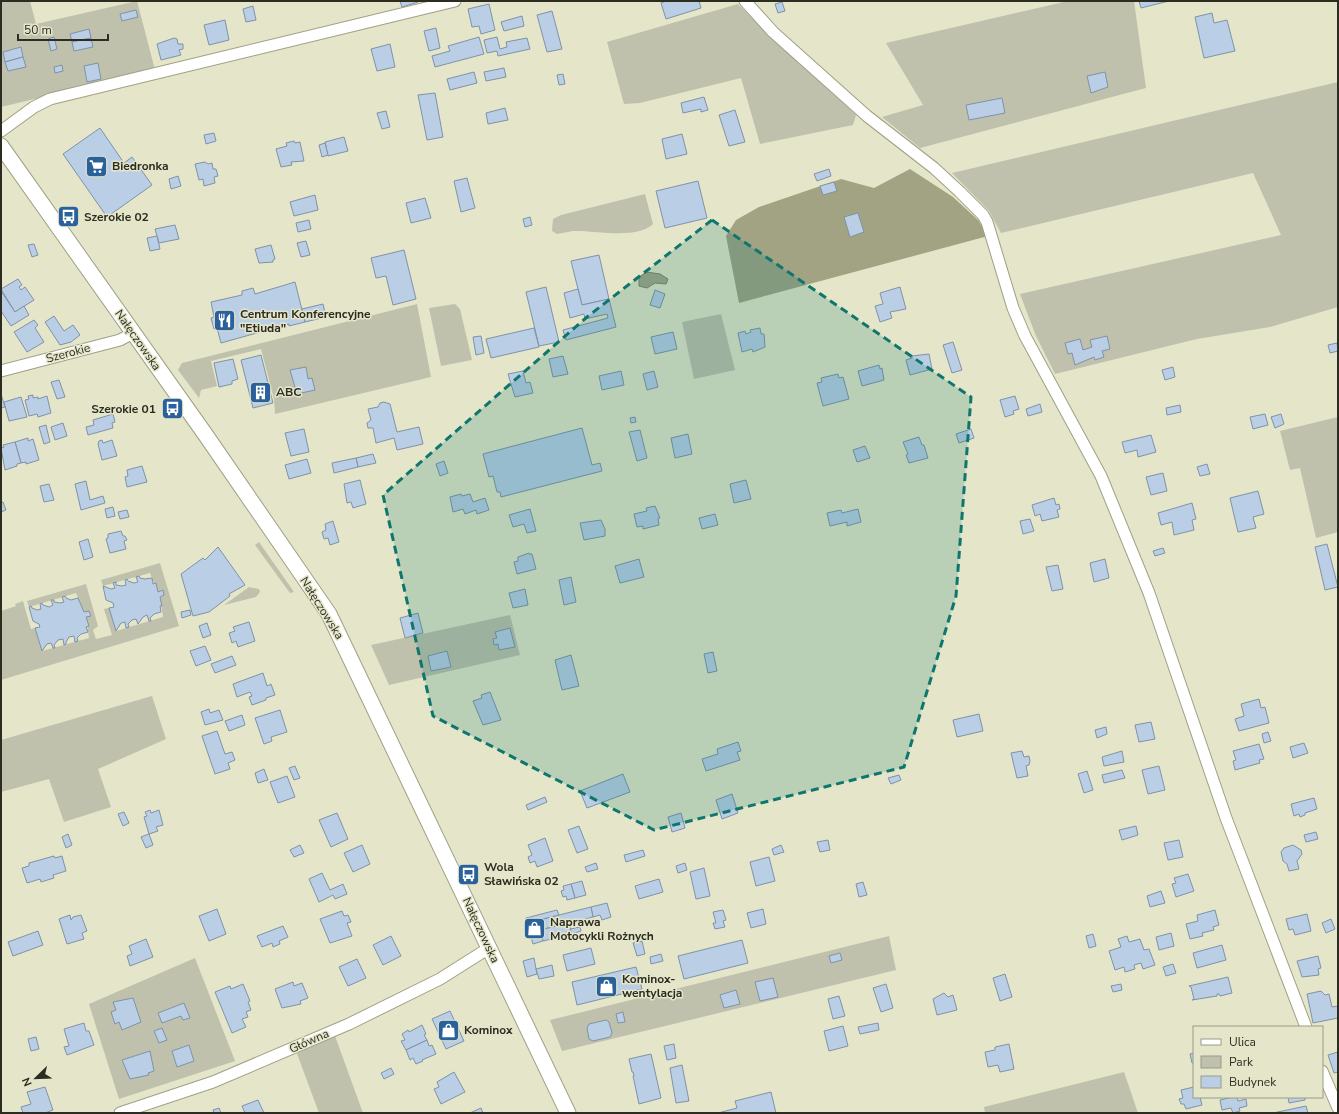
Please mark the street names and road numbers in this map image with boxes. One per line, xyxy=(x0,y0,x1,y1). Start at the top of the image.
street label: Nałęczowska xyxy=(111,306,165,374)
street label: Szerokie xyxy=(44,339,92,367)
street label: Nałęczowska xyxy=(296,574,348,642)
street label: Nałęczowska xyxy=(459,895,503,965)
street label: Główna xyxy=(287,1025,331,1057)

